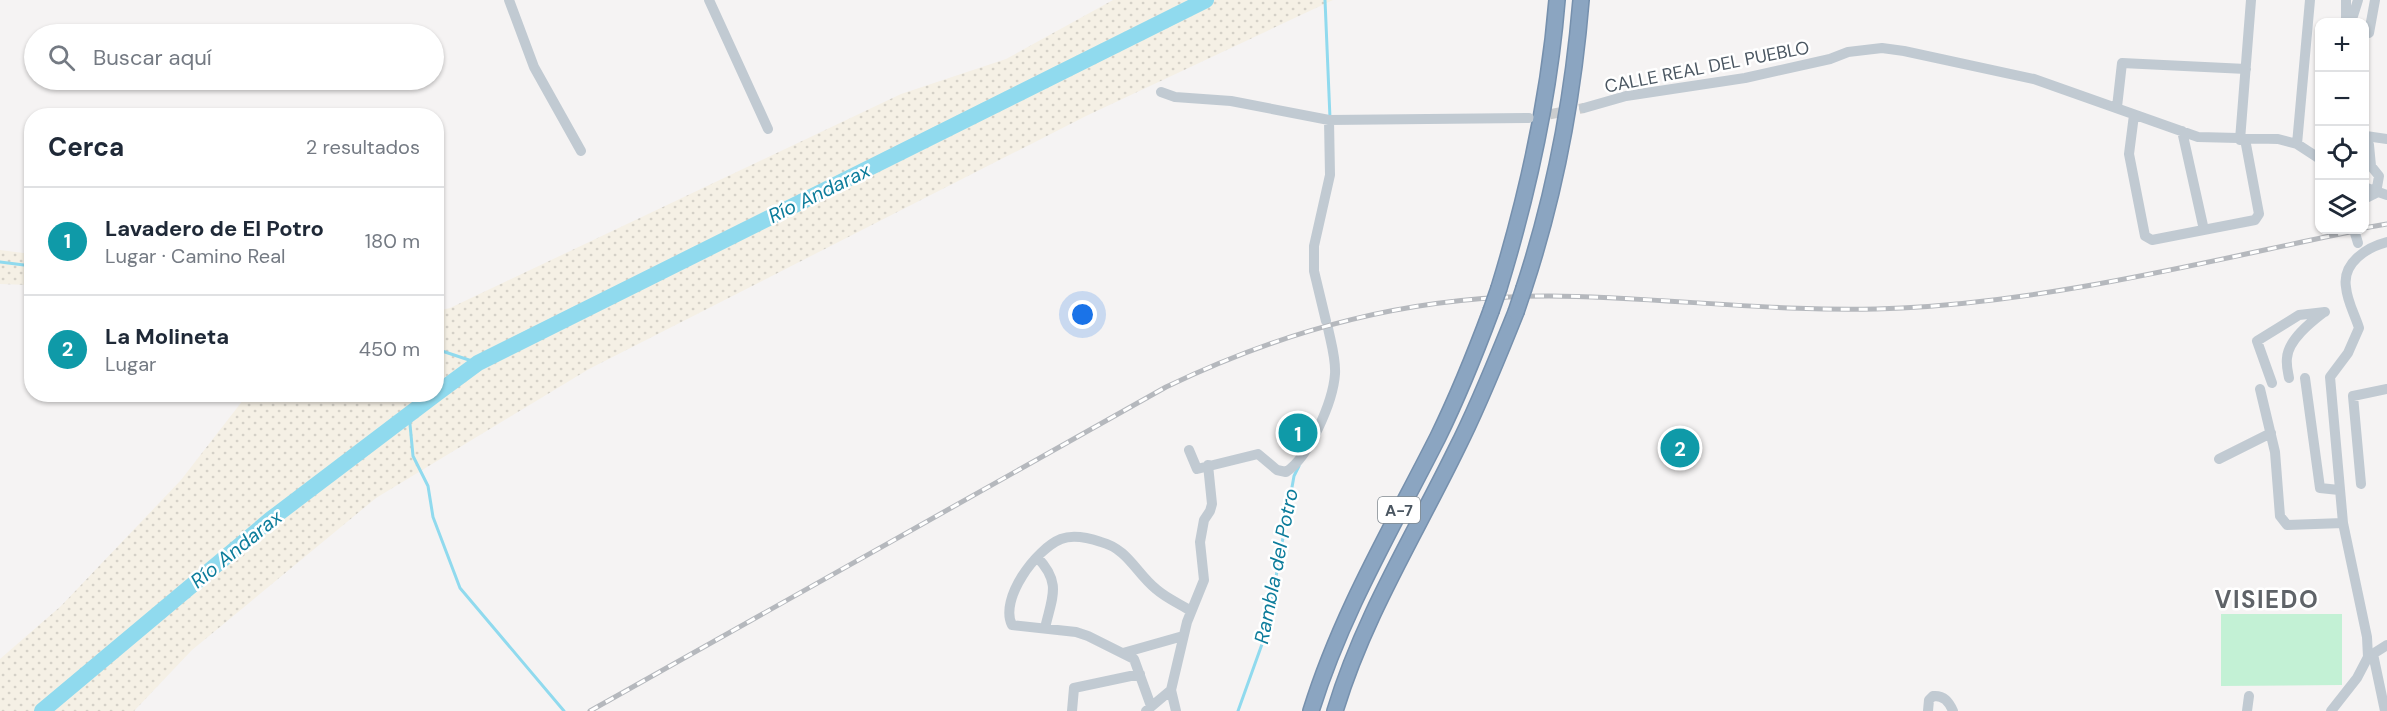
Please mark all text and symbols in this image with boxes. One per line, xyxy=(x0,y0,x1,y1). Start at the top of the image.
map controls xyxy=(2315,18,2369,234)
button: + xyxy=(2315,18,2369,72)
search box xyxy=(24,24,444,90)
street label: CALLE REAL DEL PUEBLO xyxy=(1603,35,1811,99)
icon: search xyxy=(45,41,78,74)
text: Buscar aquí xyxy=(93,43,212,72)
button: − xyxy=(2315,72,2369,126)
button: locate xyxy=(2315,126,2369,180)
text: Cerca xyxy=(48,130,124,164)
text: 2 resultados xyxy=(306,134,420,160)
water label: Río Andarax xyxy=(764,157,875,229)
button: layers xyxy=(2315,180,2369,234)
text: Lavadero de El Potro xyxy=(105,214,324,243)
text: 1 xyxy=(64,228,71,254)
text: 180 m xyxy=(365,228,420,254)
text: Lugar · Camino Real xyxy=(105,243,286,269)
your location xyxy=(1068,300,1097,329)
text: La Molineta xyxy=(105,322,229,351)
text: 2 xyxy=(62,336,73,362)
text: 450 m xyxy=(359,336,420,362)
text: Lugar xyxy=(105,351,156,377)
pin: 1 xyxy=(1278,410,1318,456)
pin: 2 xyxy=(1660,426,1700,470)
water label: Rambla del Potro xyxy=(1248,486,1304,646)
road number: A-7 xyxy=(1378,497,1420,523)
water label: Río Andarax xyxy=(185,503,288,594)
district label: VISIEDO xyxy=(2215,584,2319,615)

